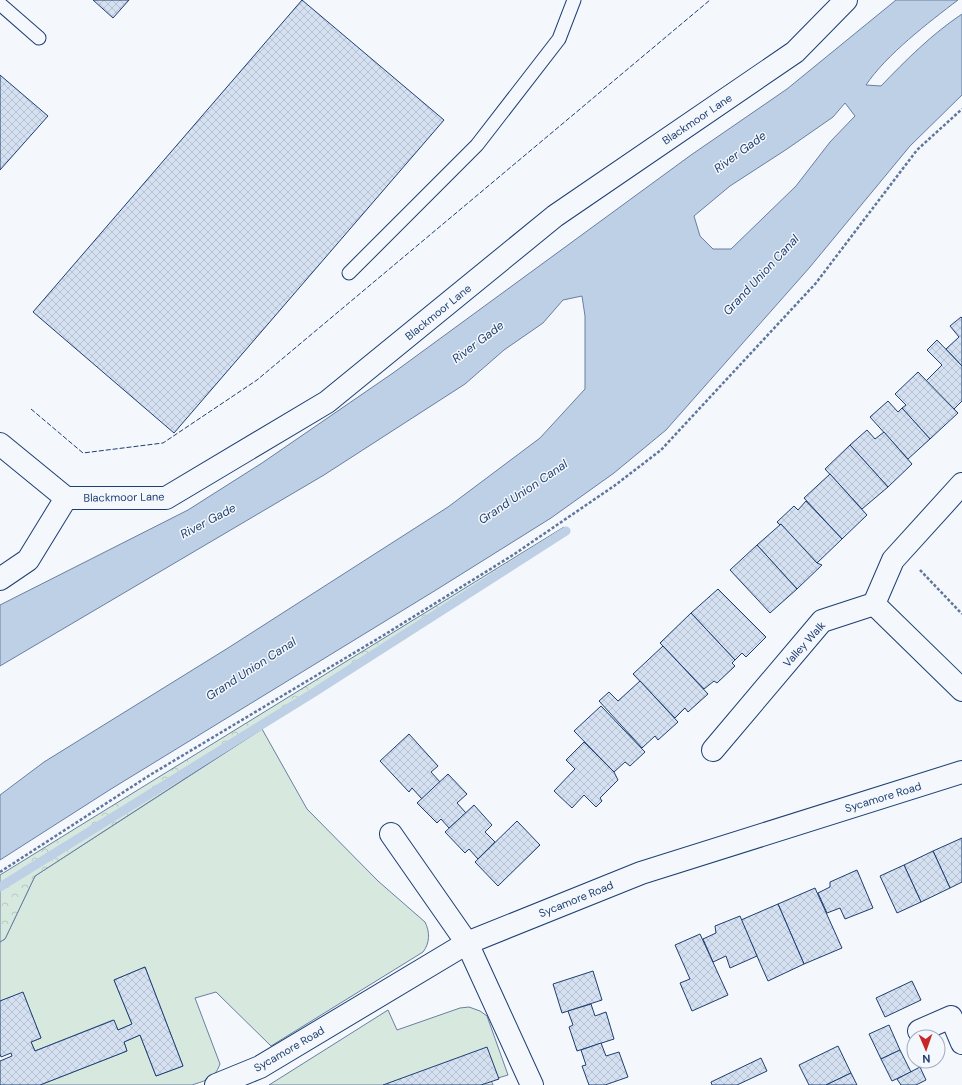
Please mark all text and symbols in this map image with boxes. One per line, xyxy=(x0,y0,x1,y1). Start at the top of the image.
street label: Blackmoor Lane xyxy=(659,91,735,147)
water label: River Gade xyxy=(711,127,770,176)
water label: Grand Union Canal xyxy=(720,231,803,319)
street label: Blackmoor Lane xyxy=(402,281,474,343)
water label: River Gade xyxy=(449,317,507,367)
water label: Grand Union Canal xyxy=(475,456,571,528)
street label: Blackmoor Lane xyxy=(83,489,165,505)
water label: River Gade xyxy=(177,500,239,542)
street label: Valley Walk xyxy=(780,618,829,670)
water label: Grand Union Canal xyxy=(203,634,299,704)
street label: Sycamore Road xyxy=(843,779,923,815)
street label: Sycamore Road xyxy=(537,878,615,920)
street label: Sycamore Road xyxy=(251,1023,327,1075)
north arrow xyxy=(906,1029,946,1069)
text: N xyxy=(922,1052,931,1066)

